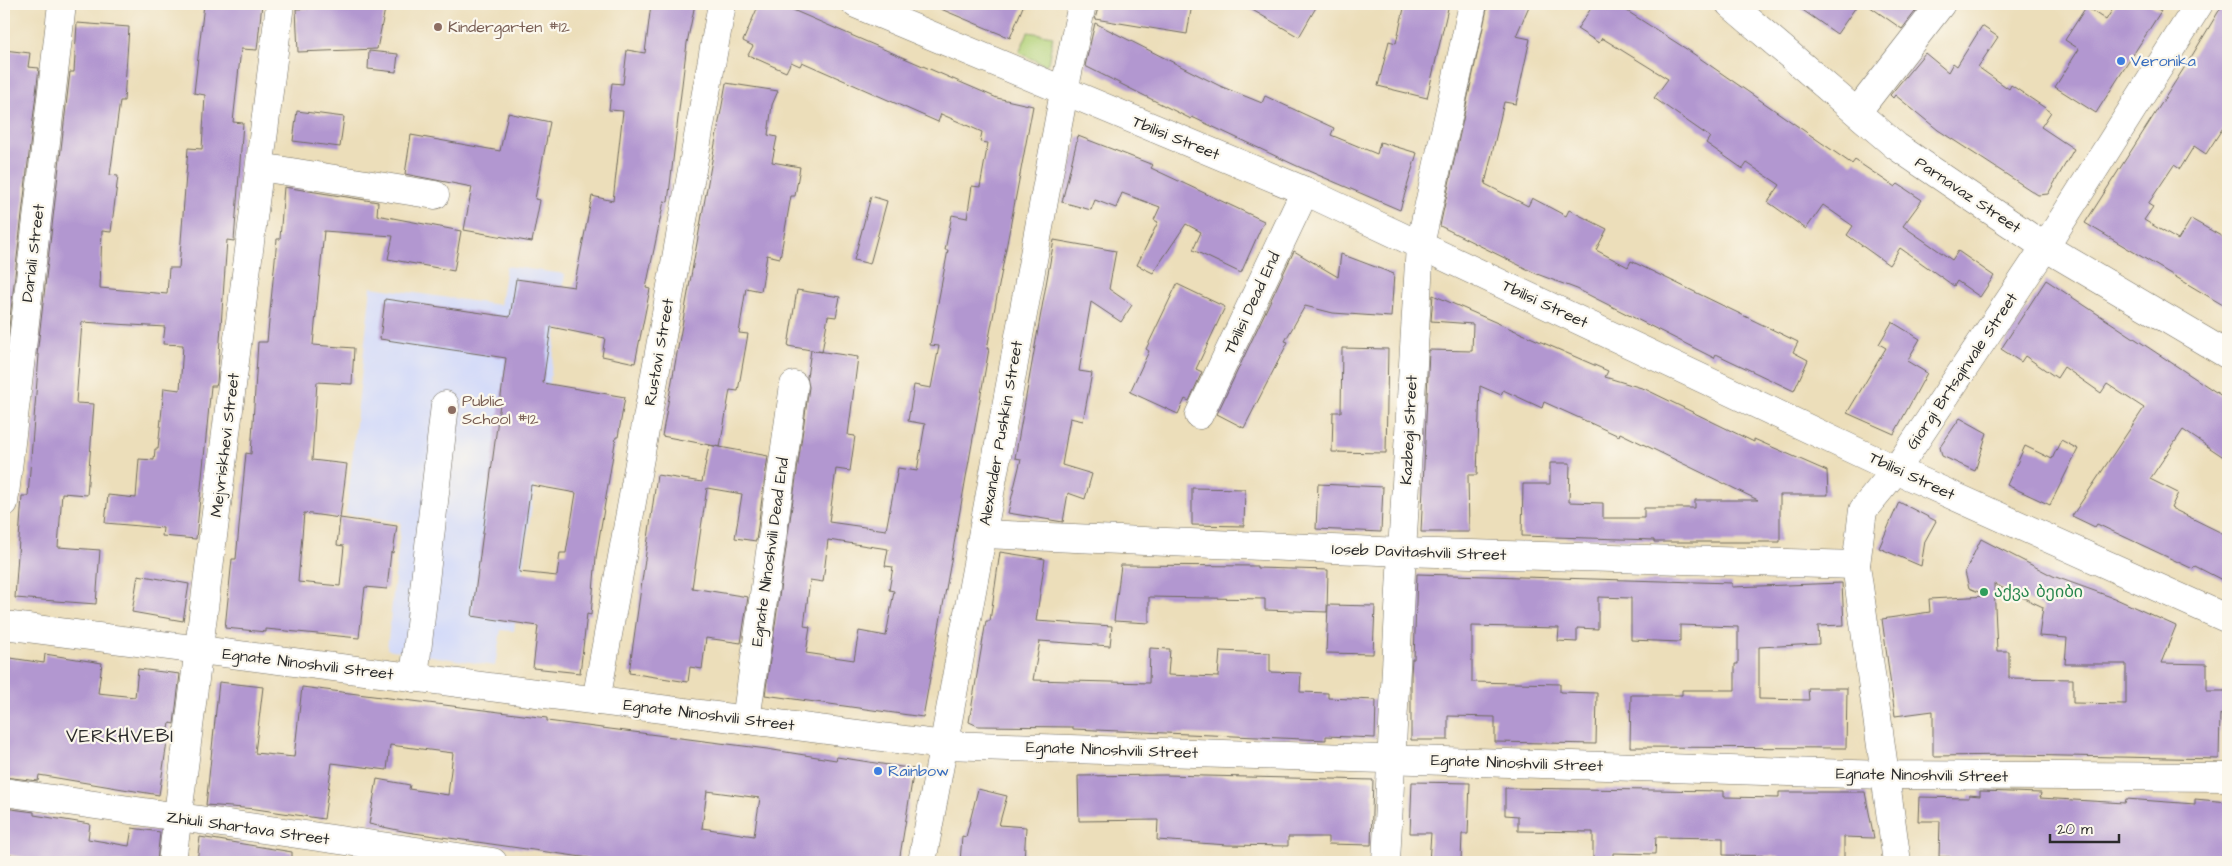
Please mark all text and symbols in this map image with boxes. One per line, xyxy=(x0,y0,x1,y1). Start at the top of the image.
place label: Kindergarten #12 xyxy=(448,16,570,39)
marker: Kindergarten #12 xyxy=(432,21,444,33)
place label: Veronika xyxy=(2131,50,2196,72)
marker: Veronika xyxy=(2115,55,2127,67)
street label: Tbilisi Street xyxy=(1129,110,1224,166)
street label: Parnavaz Street xyxy=(1911,151,2026,239)
street label: Dariali Street xyxy=(16,202,50,303)
street label: Tbilisi Dead End xyxy=(1219,248,1285,358)
street label: Tbilisi Street xyxy=(1498,274,1592,334)
street label: Giorgi Brtsqinvale Street xyxy=(1901,288,2024,454)
street label: Rustavi Street xyxy=(639,296,679,407)
street label: Alexander Pushkin Street xyxy=(974,338,1028,527)
street label: Mejvriskhevi Street xyxy=(205,371,245,518)
street label: Kazbegi Street xyxy=(1395,374,1424,485)
place label: Public School #12 xyxy=(462,390,539,430)
marker: Public School #12 xyxy=(446,404,458,416)
street label: Tbilisi Street xyxy=(1865,446,1959,506)
street label: Egnate Ninoshvili Dead End xyxy=(746,456,795,648)
street label: Ioseb Davitashvili Street xyxy=(1331,538,1507,566)
place label: აქვა ბეიბი xyxy=(1994,581,2083,603)
marker: აქვა ბეიბი xyxy=(1978,586,1990,598)
street label: Egnate Ninoshvili Street xyxy=(221,643,395,686)
street label: Egnate Ninoshvili Street xyxy=(622,694,796,737)
district label: VERKHVEBI xyxy=(66,723,174,750)
street label: Egnate Ninoshvili Street xyxy=(1026,736,1199,765)
street label: Egnate Ninoshvili Street xyxy=(1431,749,1604,778)
place label: Rainbow xyxy=(888,760,949,782)
street label: Egnate Ninoshvili Street xyxy=(1836,762,2009,789)
marker: Rainbow xyxy=(872,765,884,777)
street label: Zhiuli Shartava Street xyxy=(165,806,331,850)
scale bar xyxy=(2050,811,2118,843)
text: 20 m xyxy=(2057,819,2093,840)

